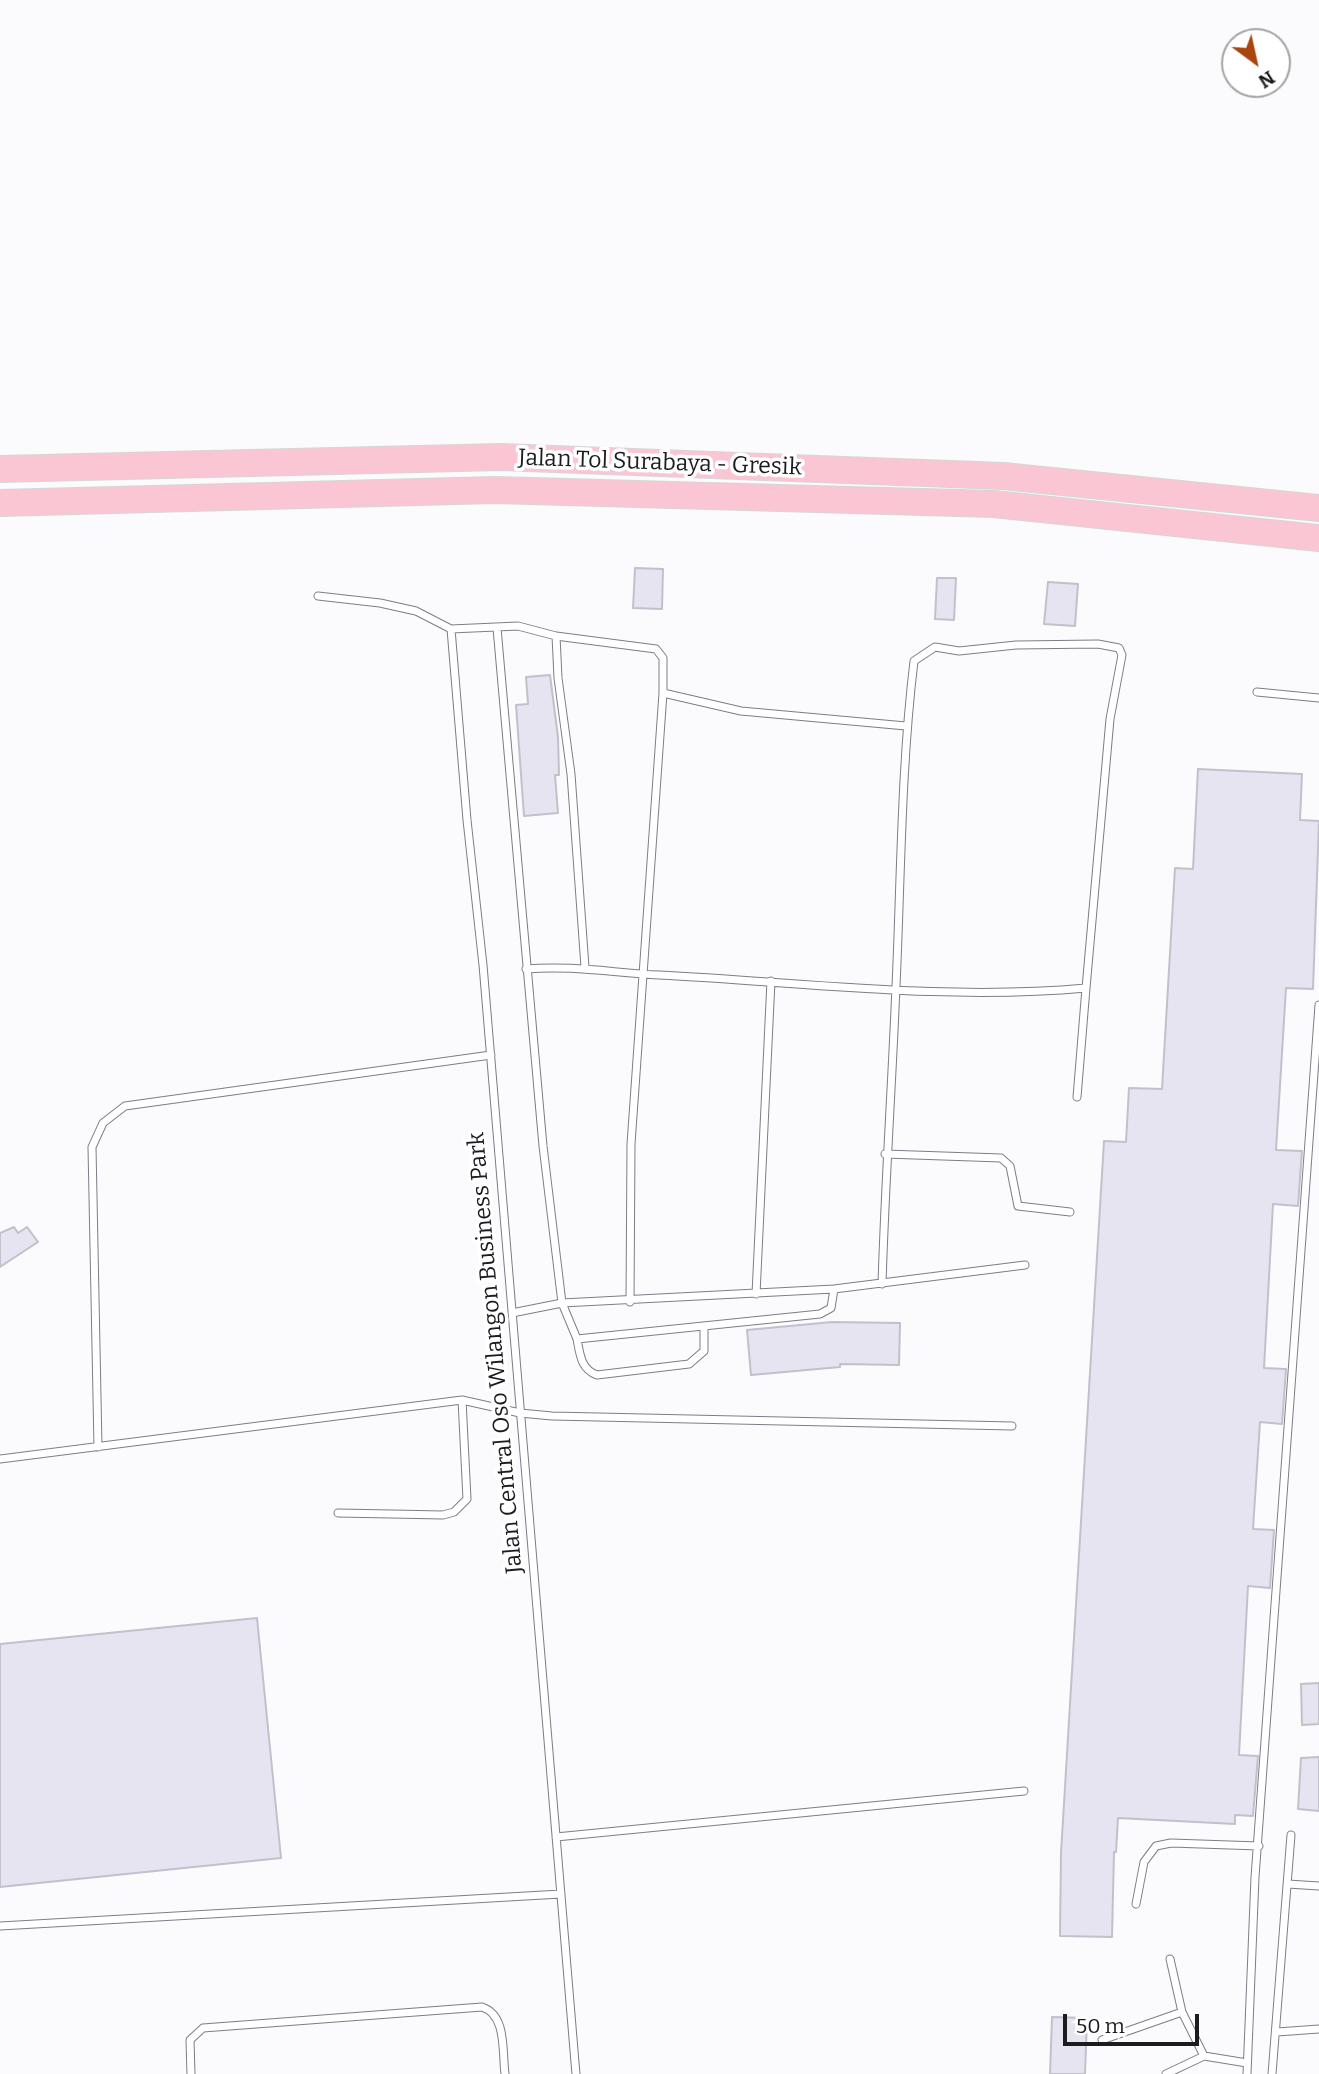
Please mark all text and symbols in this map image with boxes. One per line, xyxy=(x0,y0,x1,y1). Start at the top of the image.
north arrow xyxy=(1221,28,1291,98)
text: N xyxy=(1254,66,1279,93)
street label: Jalan Tol Surabaya - Gresik xyxy=(518,444,802,482)
street label: Jalan Central Oso Wilangon Business Park xyxy=(463,1131,529,1575)
scale bar xyxy=(1067,2000,1204,2044)
text: 50 m xyxy=(1076,2013,1125,2039)

